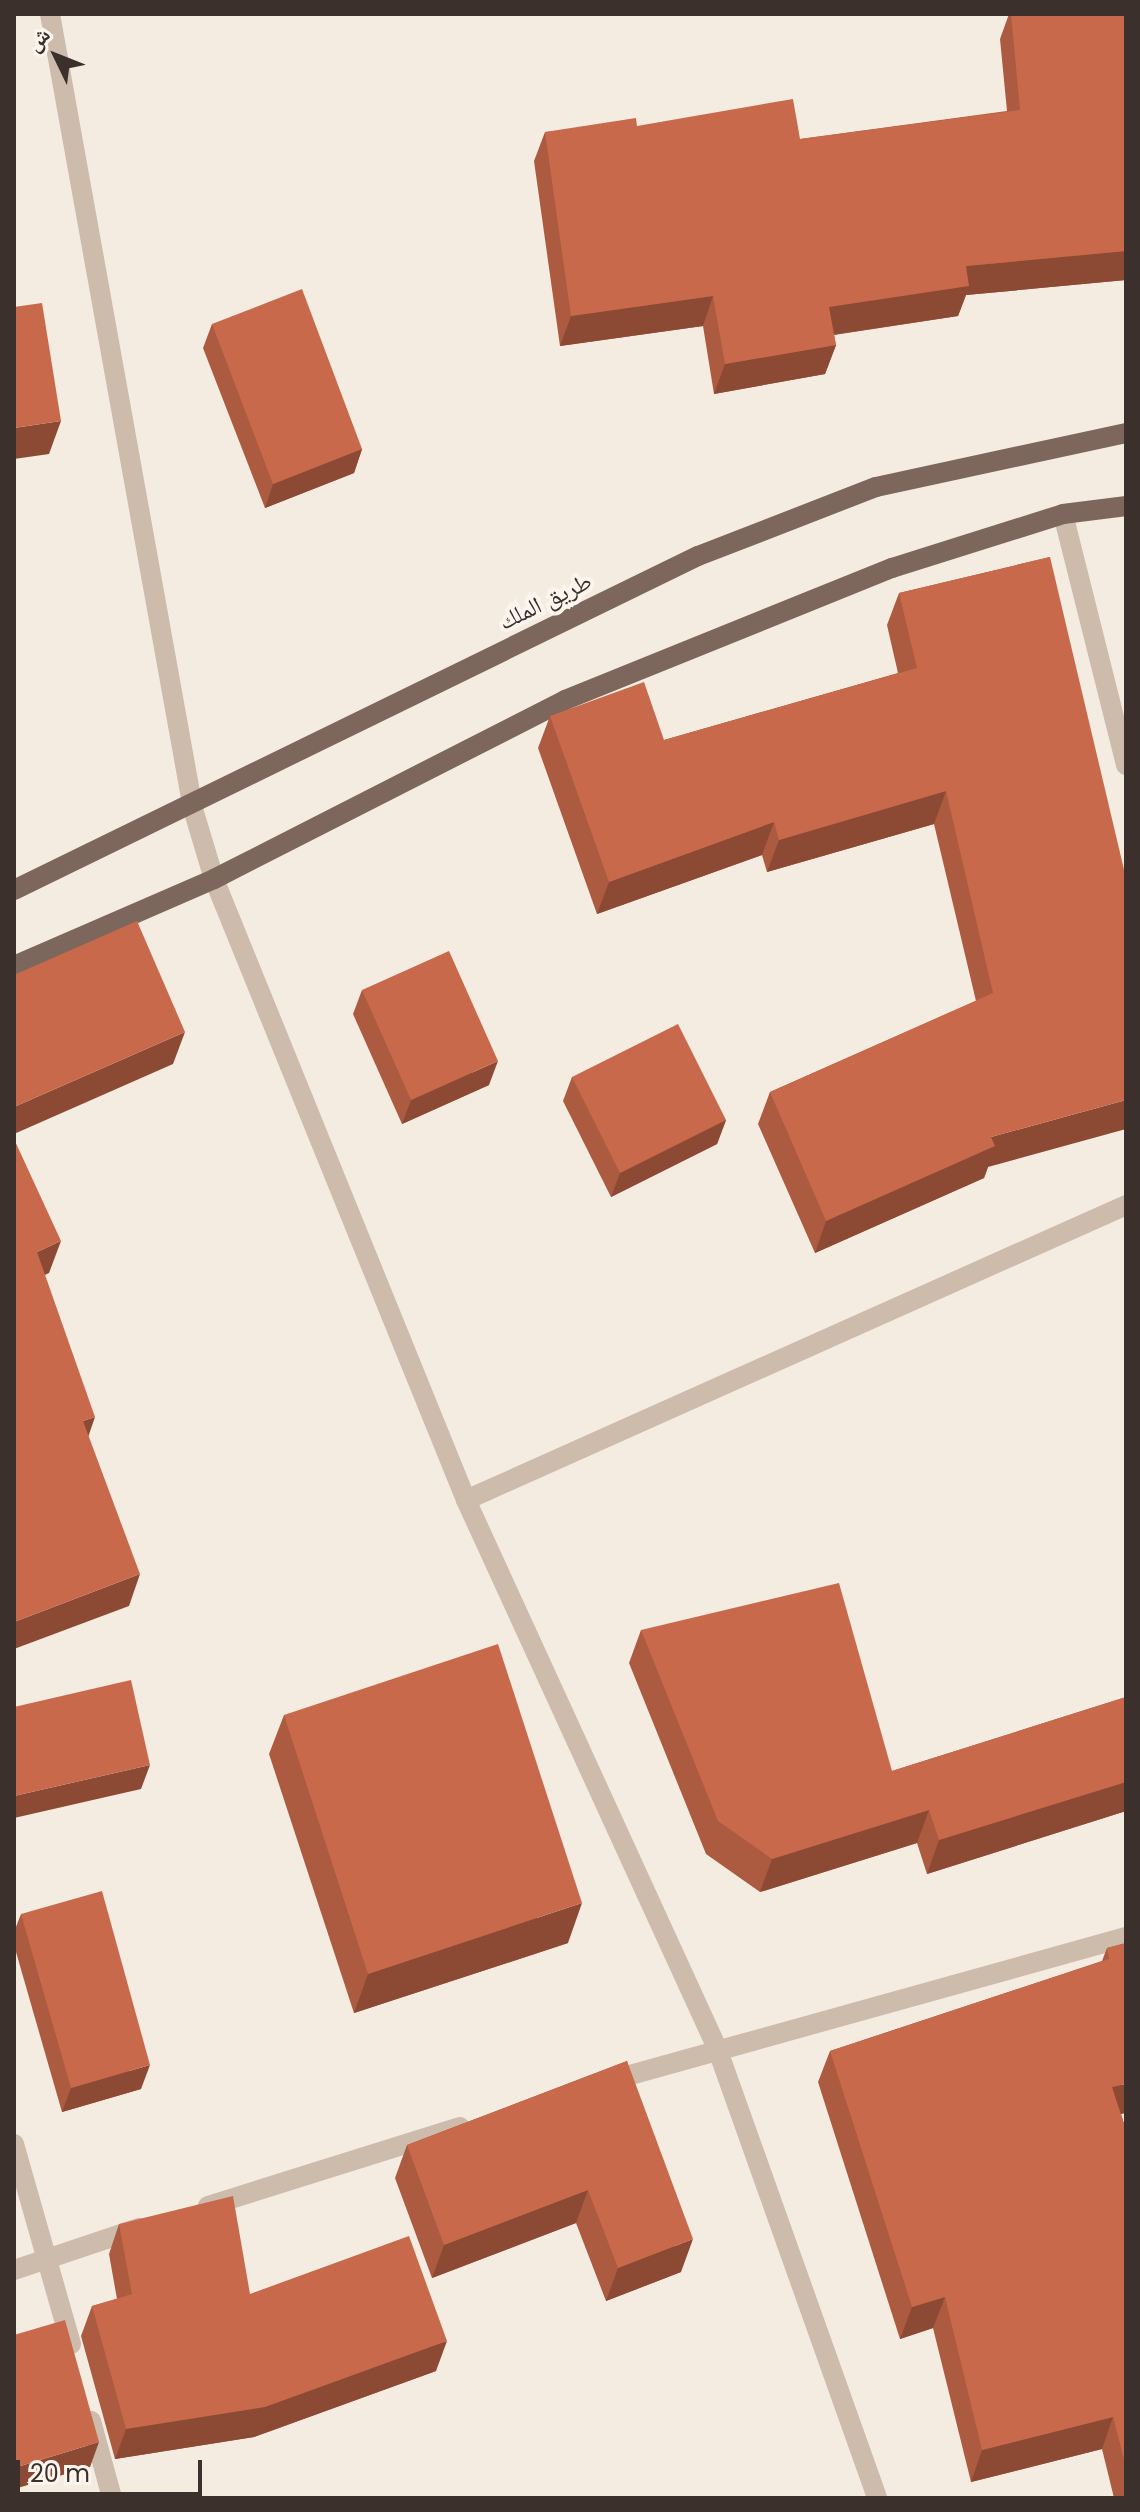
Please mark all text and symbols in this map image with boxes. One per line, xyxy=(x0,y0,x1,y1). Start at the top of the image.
north arrow xyxy=(16,16,96,96)
text: ش xyxy=(19,20,57,58)
street label: طريق الملك xyxy=(494,566,596,636)
scale bar xyxy=(20,2444,206,2494)
text: 20 m xyxy=(30,2457,90,2490)

